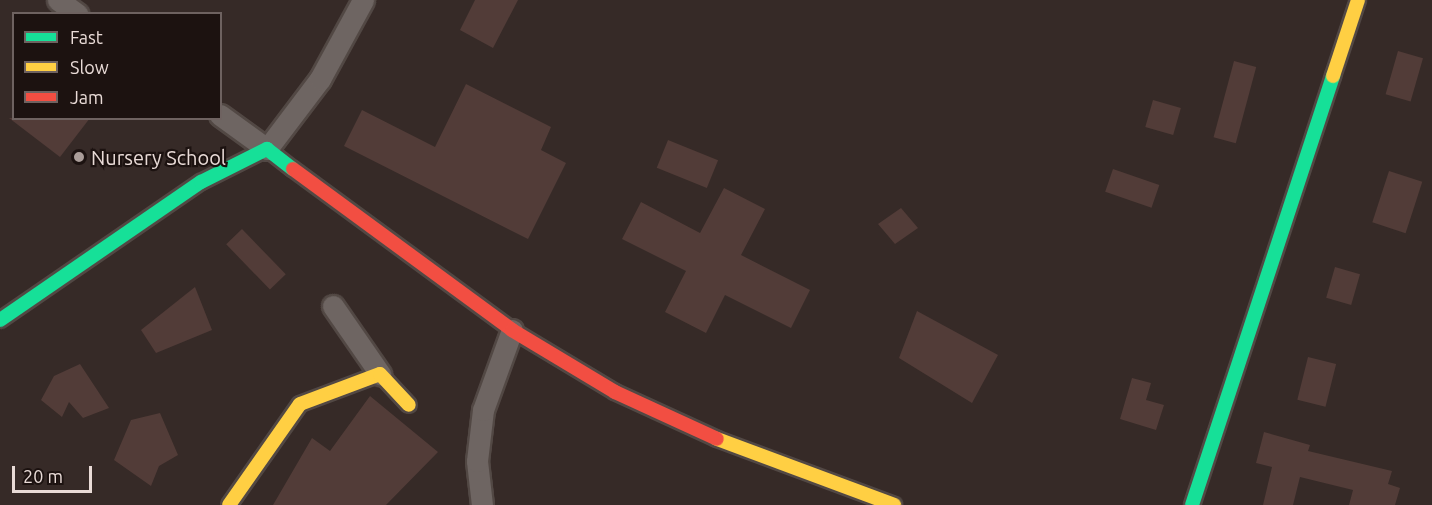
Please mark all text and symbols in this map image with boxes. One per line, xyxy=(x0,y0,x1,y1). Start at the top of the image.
legend xyxy=(12,12,222,120)
text: Fast xyxy=(70,27,103,47)
text: Slow xyxy=(70,57,109,77)
text: Jam xyxy=(70,87,104,107)
place label: Nursery School xyxy=(91,145,226,169)
marker: Nursery School xyxy=(72,150,86,164)
scale bar xyxy=(15,454,94,492)
text: 20 m xyxy=(23,466,63,486)

